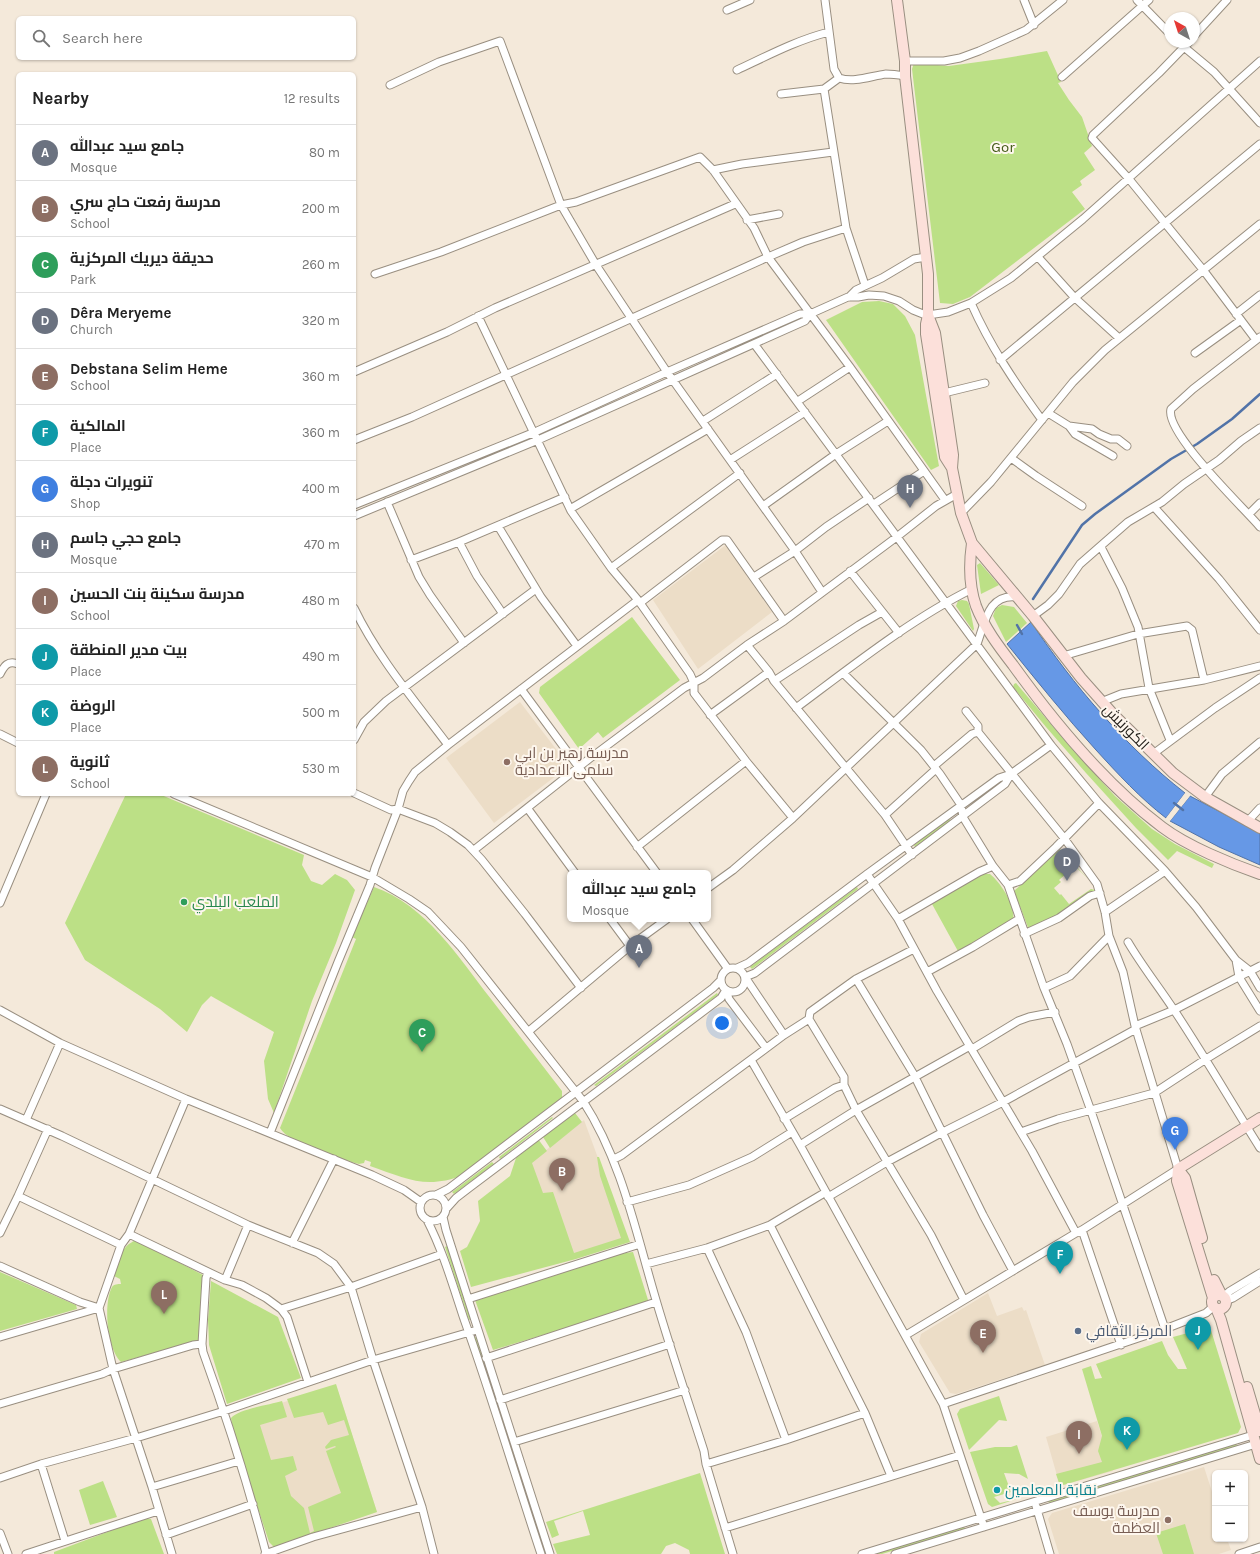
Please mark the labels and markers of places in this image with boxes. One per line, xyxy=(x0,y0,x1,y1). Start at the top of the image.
pin: H xyxy=(897,475,923,508)
place label: مدرسة زهير بن ابي سلمى الاعدادية xyxy=(515,744,629,780)
marker: مدرسة زهير بن ابي سلمى الاعدادية xyxy=(502,757,512,767)
pin: D xyxy=(1054,848,1080,881)
place label: الملعب البلدي xyxy=(192,893,279,914)
marker: الملعب البلدي xyxy=(179,897,189,907)
pin: A xyxy=(626,935,652,968)
pin: C xyxy=(409,1019,435,1052)
pin: G xyxy=(1162,1117,1188,1150)
pin: B xyxy=(549,1158,575,1191)
pin: F xyxy=(1047,1241,1073,1274)
pin: L xyxy=(151,1281,177,1314)
pin: J xyxy=(1185,1317,1211,1350)
pin: E xyxy=(970,1320,996,1353)
place label: المركز الثقافي xyxy=(1086,1322,1172,1343)
marker: المركز الثقافي xyxy=(1073,1326,1083,1336)
pin: K xyxy=(1114,1417,1140,1450)
pin: I xyxy=(1066,1421,1092,1454)
place label: نقابة المعلمين xyxy=(1005,1481,1097,1500)
marker: نقابة المعلمين xyxy=(992,1485,1002,1495)
place label: مدرسة يوسف العظمة xyxy=(1073,1502,1160,1537)
marker: مدرسة يوسف العظمة xyxy=(1163,1515,1173,1525)

